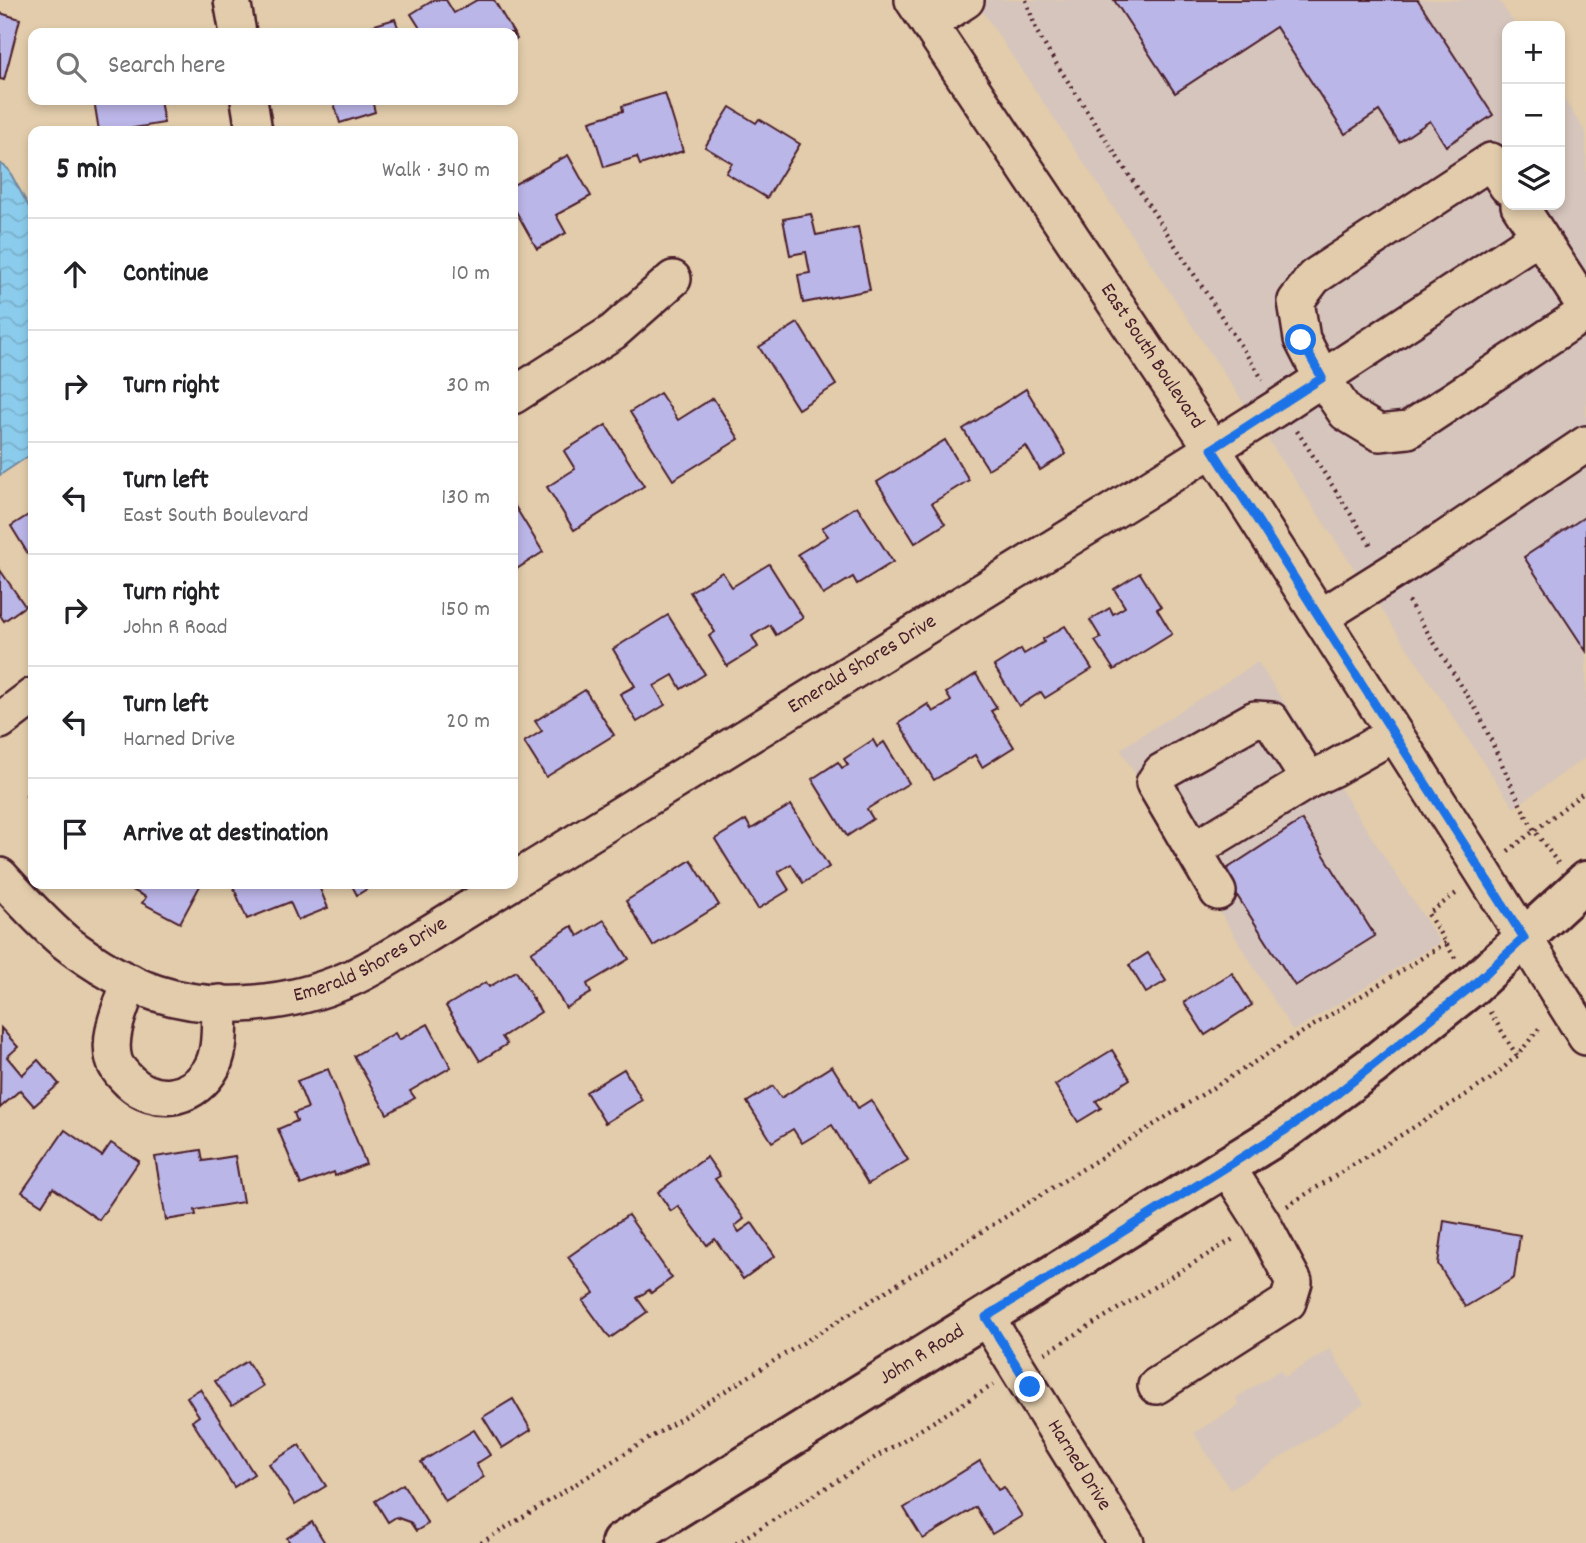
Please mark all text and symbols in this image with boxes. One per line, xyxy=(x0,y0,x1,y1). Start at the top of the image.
map controls xyxy=(1502,21,1565,210)
button: + xyxy=(1502,21,1565,84)
search box xyxy=(28,28,518,105)
icon: search xyxy=(52,48,90,86)
text: Search here xyxy=(108,48,226,85)
button: − xyxy=(1502,84,1565,147)
button: layers xyxy=(1502,147,1565,210)
text: 5 min xyxy=(56,150,117,193)
text: Walk · 340 m xyxy=(382,155,490,188)
icon: ahead xyxy=(56,255,94,293)
text: Continue xyxy=(123,256,208,293)
text: 10 m xyxy=(451,258,490,291)
street label: East South Boulevard xyxy=(1092,278,1211,436)
route start xyxy=(1285,324,1316,355)
icon: right xyxy=(56,367,94,405)
text: Turn right xyxy=(123,368,220,405)
text: 30 m xyxy=(446,370,490,403)
text: Turn left xyxy=(123,463,209,500)
icon: left xyxy=(56,479,94,517)
text: 130 m xyxy=(441,482,490,515)
text: East South Boulevard xyxy=(123,500,309,533)
text: Turn right xyxy=(123,575,220,612)
icon: right xyxy=(56,591,94,629)
text: 150 m xyxy=(441,594,490,627)
street label: Emerald Shores Drive xyxy=(783,608,943,723)
text: John R Road xyxy=(123,612,228,645)
text: Turn left xyxy=(123,687,209,724)
icon: left xyxy=(56,703,94,741)
text: 20 m xyxy=(446,706,490,739)
text: Harned Drive xyxy=(123,724,235,757)
icon: arrive xyxy=(56,815,94,853)
text: Arrive at destination xyxy=(123,816,328,853)
street label: Emerald Shores Drive xyxy=(290,910,454,1012)
street label: John R Road xyxy=(874,1318,971,1394)
route end xyxy=(1014,1371,1045,1402)
street label: Harned Drive xyxy=(1038,1414,1118,1517)

